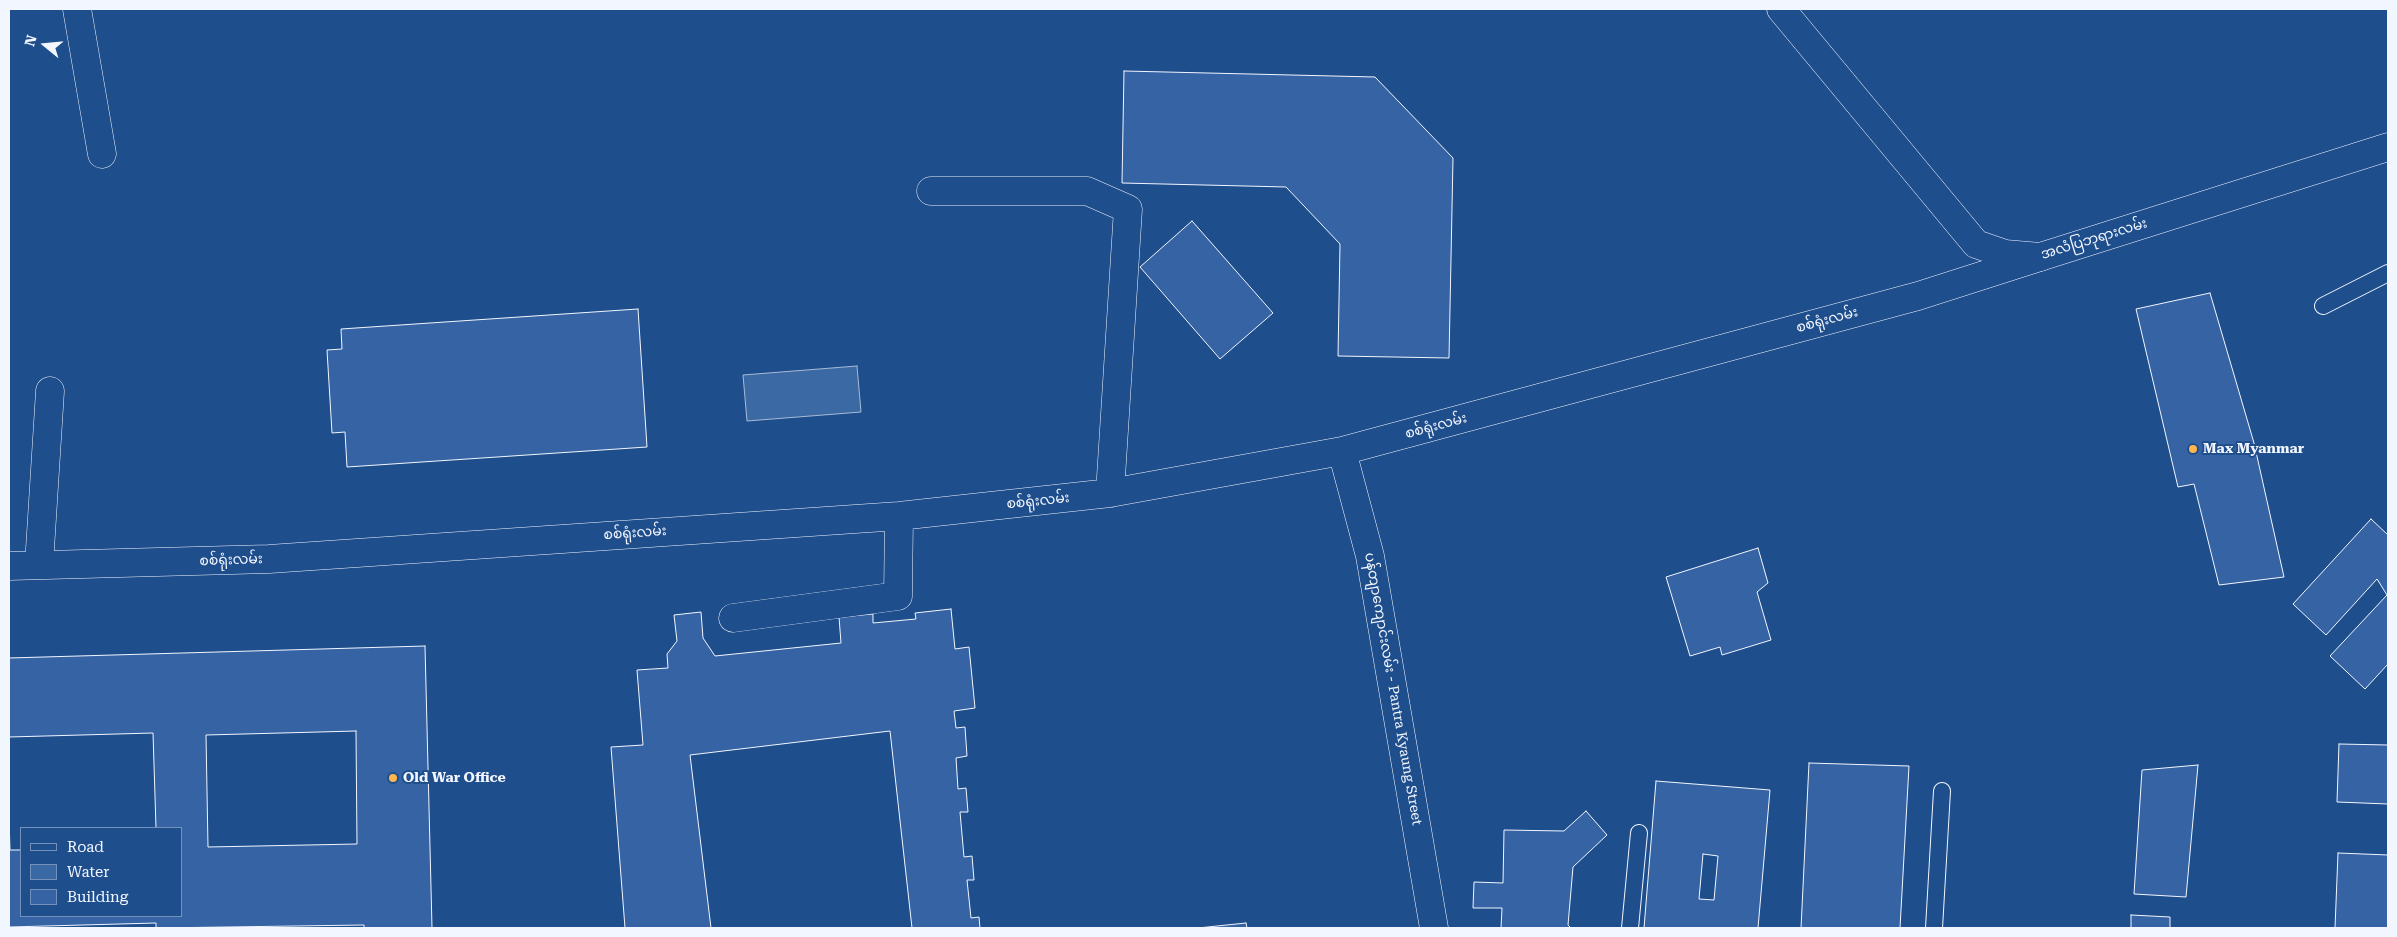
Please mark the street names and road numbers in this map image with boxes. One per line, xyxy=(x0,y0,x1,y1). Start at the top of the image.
street label: အလံပြဘုရားလမ်း xyxy=(2039,215,2149,263)
street label: စစ်ရုံးလမ်း xyxy=(1794,304,1860,336)
street label: စစ်ရုံးလမ်း xyxy=(1403,410,1469,442)
street label: စစ်ရုံးလမ်း xyxy=(1006,489,1070,513)
street label: စစ်ရုံးလမ်း xyxy=(603,522,667,544)
street label: စစ်ရုံးလမ်း xyxy=(199,551,263,569)
street label: ပန်တျာကျောင်းလမ်း - Pantra Kyaung Street xyxy=(1361,551,1425,827)

